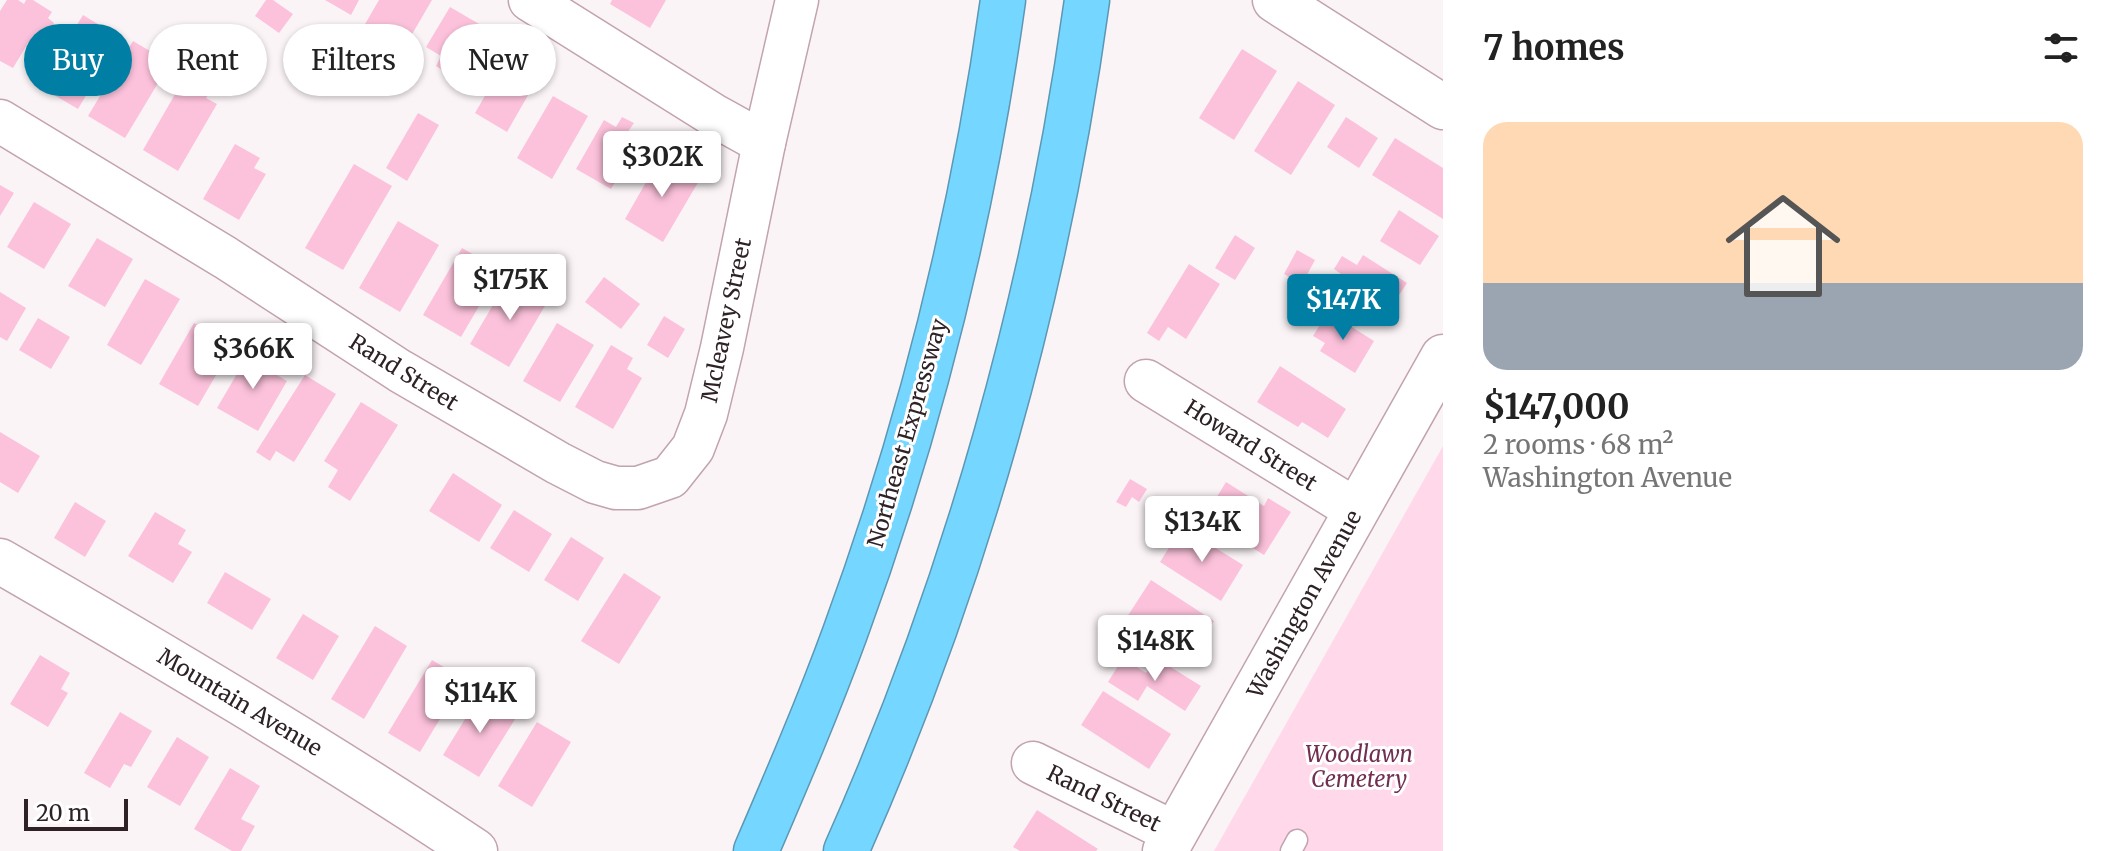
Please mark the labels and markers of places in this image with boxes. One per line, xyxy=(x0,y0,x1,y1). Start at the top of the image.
pin: $302K xyxy=(606,131,718,199)
pin: $175K xyxy=(454,254,566,322)
pin: $147K xyxy=(1287,274,1399,342)
pin: $366K xyxy=(197,323,309,391)
pin: $134K xyxy=(1146,496,1258,564)
pin: $148K xyxy=(1099,615,1211,683)
pin: $114K xyxy=(424,667,536,735)

